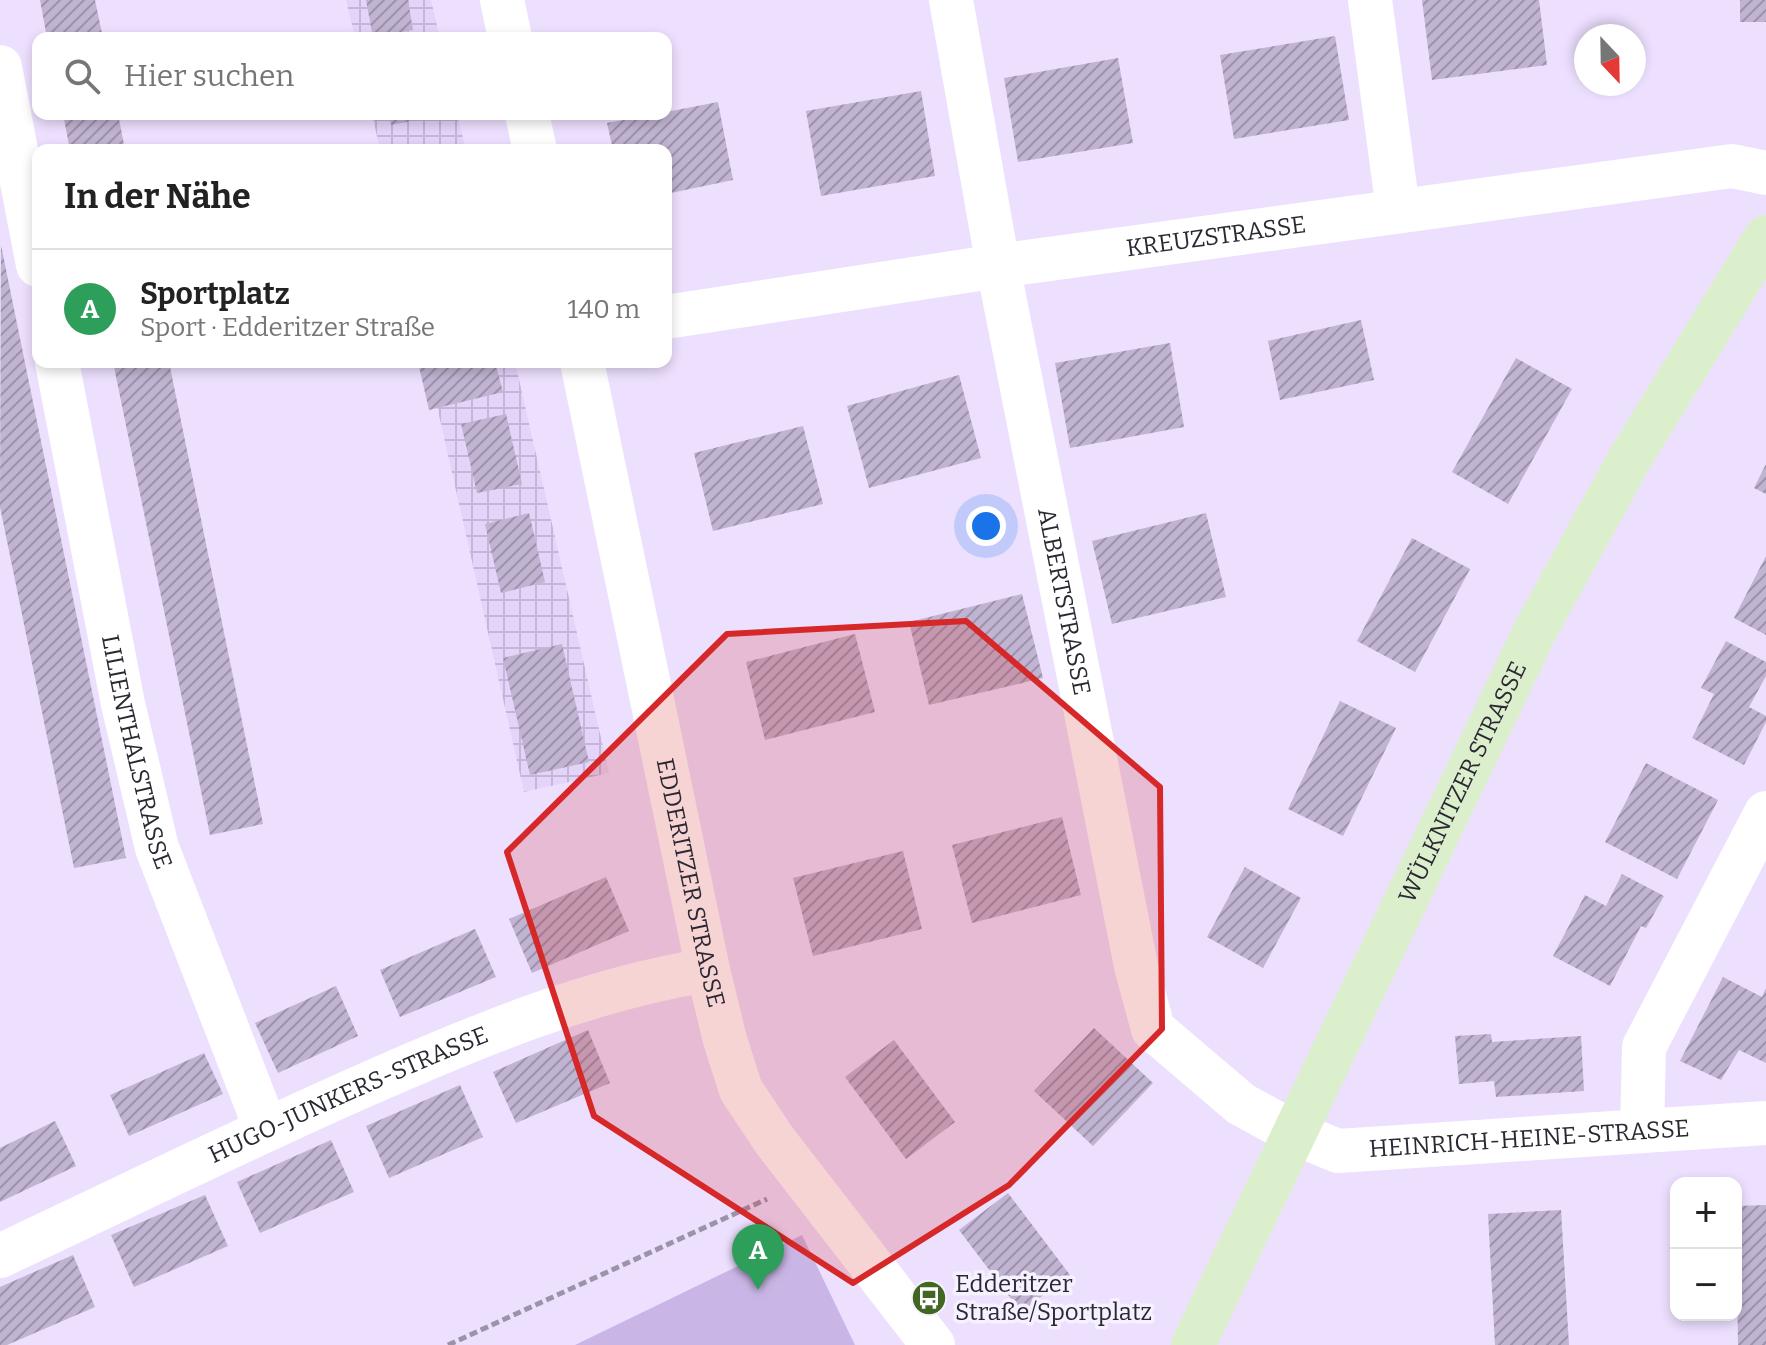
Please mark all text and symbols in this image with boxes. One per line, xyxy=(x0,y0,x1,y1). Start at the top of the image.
north arrow xyxy=(1574,24,1646,96)
search box xyxy=(32,32,672,120)
icon: search xyxy=(60,54,104,98)
text: Hier suchen xyxy=(124,58,294,94)
text: In der Nähe xyxy=(64,176,251,217)
street label: KREUZSTRASSE xyxy=(1125,210,1308,262)
text: Sportplatz xyxy=(140,276,290,312)
text: A xyxy=(81,294,99,325)
text: 140 m xyxy=(568,294,640,325)
text: Sport · Edderitzer Straße xyxy=(140,312,435,343)
street label: ALBERTSTRASSE xyxy=(1032,505,1096,697)
your location xyxy=(966,506,1006,546)
street label: LILIENTHALSTRASSE xyxy=(96,632,178,873)
street label: WÜLKNITZER STRASSE xyxy=(1393,657,1532,907)
street label: EDDERITZER STRASSE xyxy=(651,756,731,1010)
street label: HUGO-JUNKERS-STRASSE xyxy=(204,1021,492,1169)
street label: HEINRICH-HEINE-STRASSE xyxy=(1368,1114,1690,1163)
map controls xyxy=(1670,1177,1742,1321)
button: + xyxy=(1670,1177,1742,1249)
pin: A xyxy=(732,1224,784,1290)
button: − xyxy=(1670,1249,1742,1321)
place label: Edderitzer Straße/Sportplatz xyxy=(955,1270,1152,1326)
bus stop icon: Edderitzer Straße/Sportplatz xyxy=(910,1279,948,1317)

